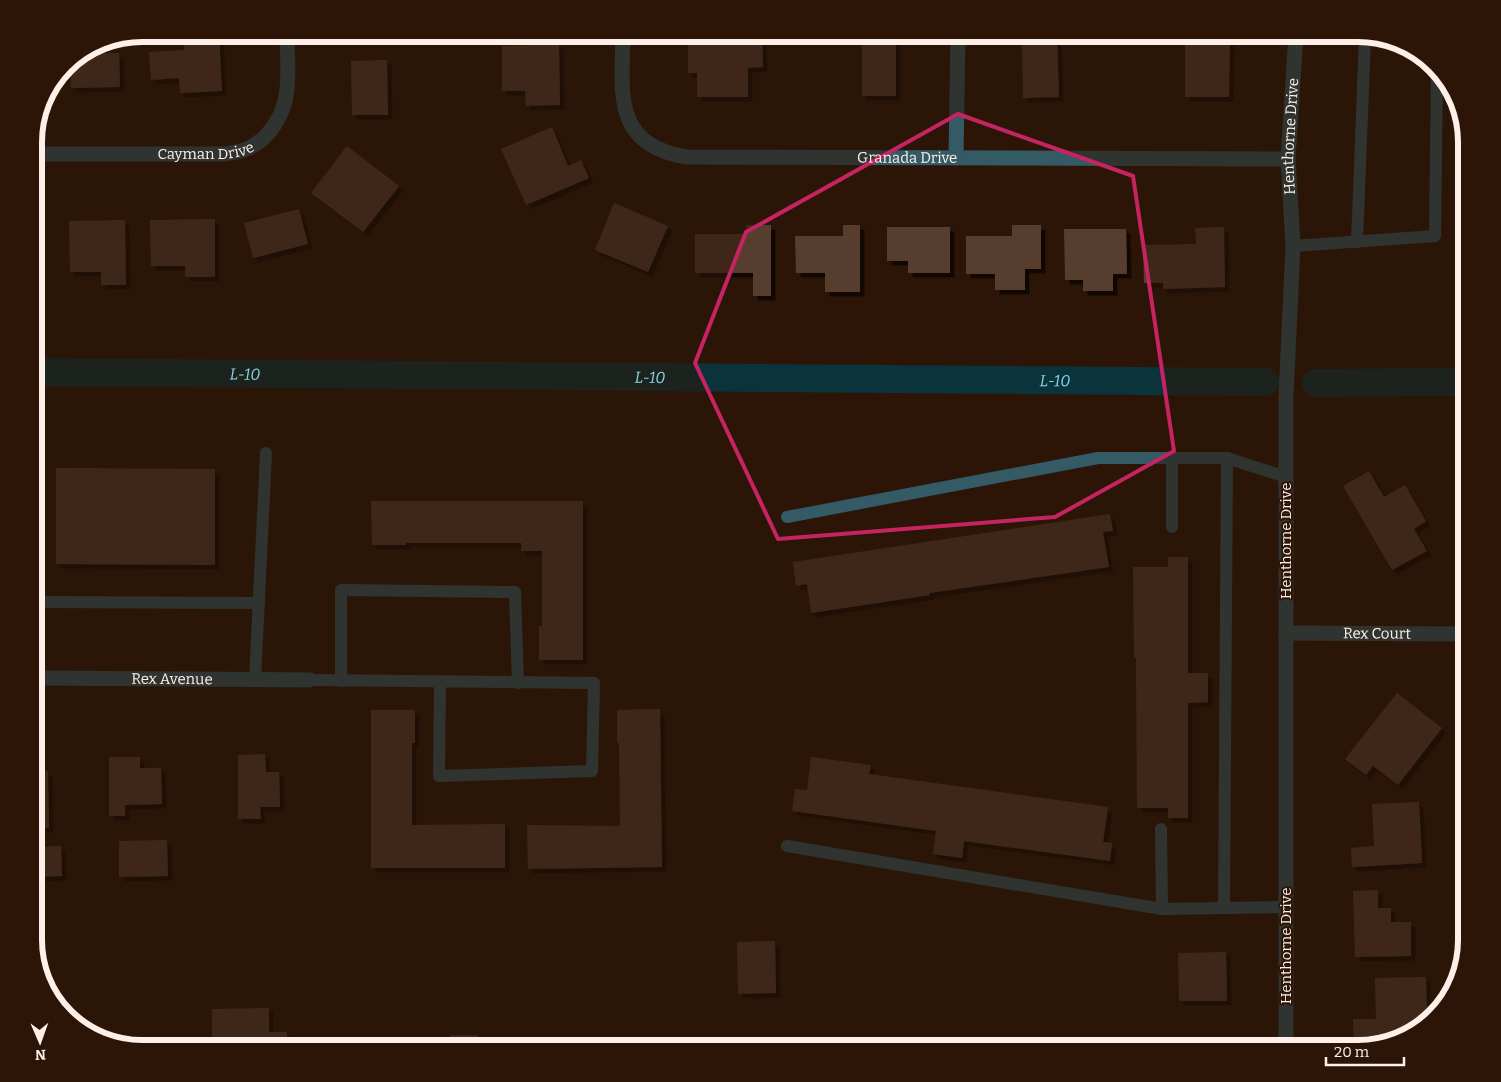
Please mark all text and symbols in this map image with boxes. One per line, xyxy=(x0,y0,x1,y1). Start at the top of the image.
street label: Henthorne Drive xyxy=(1279,77,1302,195)
street label: Cayman Drive xyxy=(157,138,257,163)
street label: Granada Drive xyxy=(857,149,957,167)
water label: L-10 xyxy=(229,364,261,383)
water label: L-10 xyxy=(634,367,665,387)
water label: L-10 xyxy=(1039,371,1070,390)
street label: Henthorne Drive xyxy=(1277,483,1295,599)
street label: Rex Court xyxy=(1343,624,1412,643)
street label: Rex Avenue xyxy=(131,670,213,688)
street label: Henthorne Drive xyxy=(1277,888,1295,1004)
north arrow xyxy=(15,1017,65,1067)
scale bar xyxy=(1326,1034,1404,1066)
text: 20 m xyxy=(1334,1043,1370,1061)
text: N xyxy=(35,1046,46,1063)

